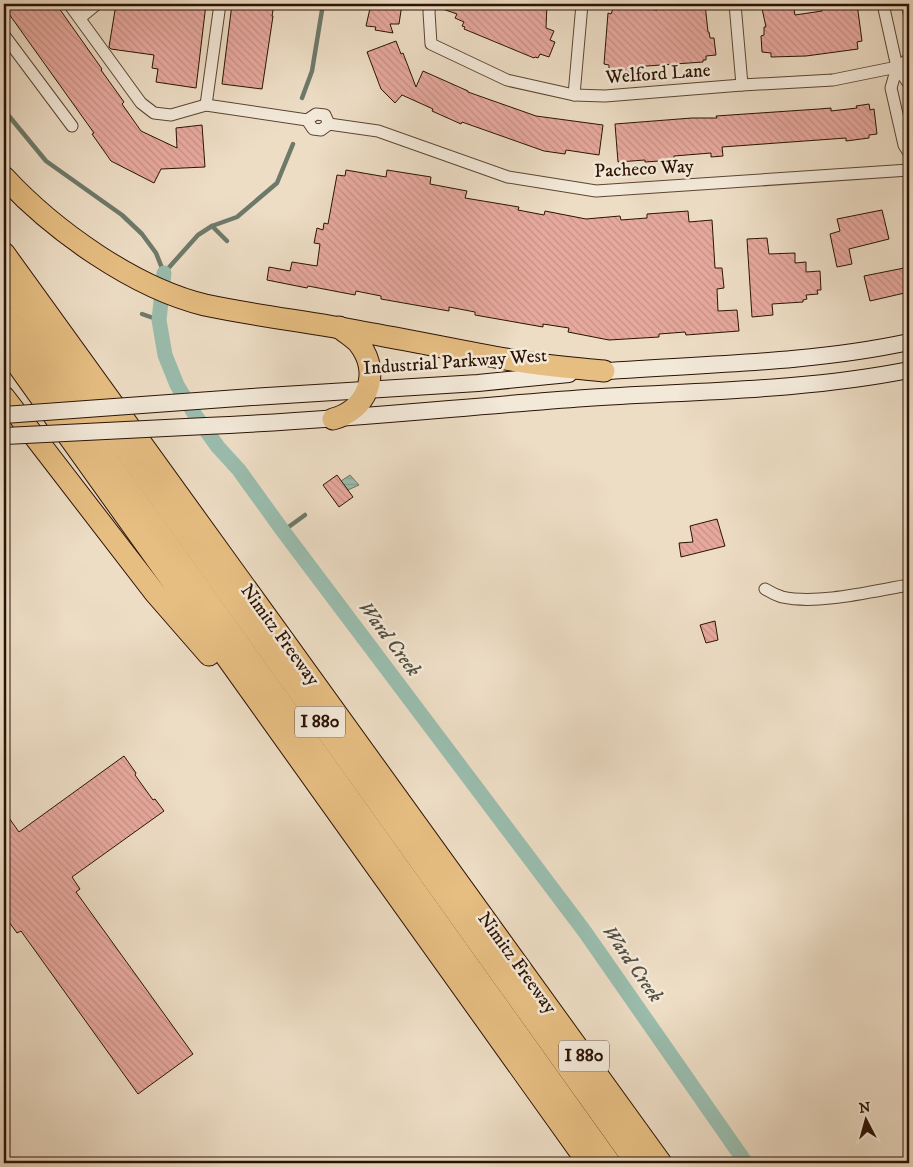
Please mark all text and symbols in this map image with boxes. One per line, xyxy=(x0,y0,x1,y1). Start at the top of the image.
street label: Welford Lane xyxy=(604,59,711,89)
street label: Pacheco Way xyxy=(594,155,695,183)
street label: Industrial Parkway West xyxy=(362,344,548,380)
street label: Nimitz Freeway xyxy=(235,580,325,691)
water label: Ward Creek xyxy=(352,596,426,682)
road number: I 880 xyxy=(295,706,345,738)
street label: Nimitz Freeway xyxy=(472,908,562,1019)
water label: Ward Creek xyxy=(596,920,668,1008)
road number: I 880 xyxy=(559,1040,609,1072)
north arrow xyxy=(840,1094,890,1144)
text: N xyxy=(858,1098,872,1118)

